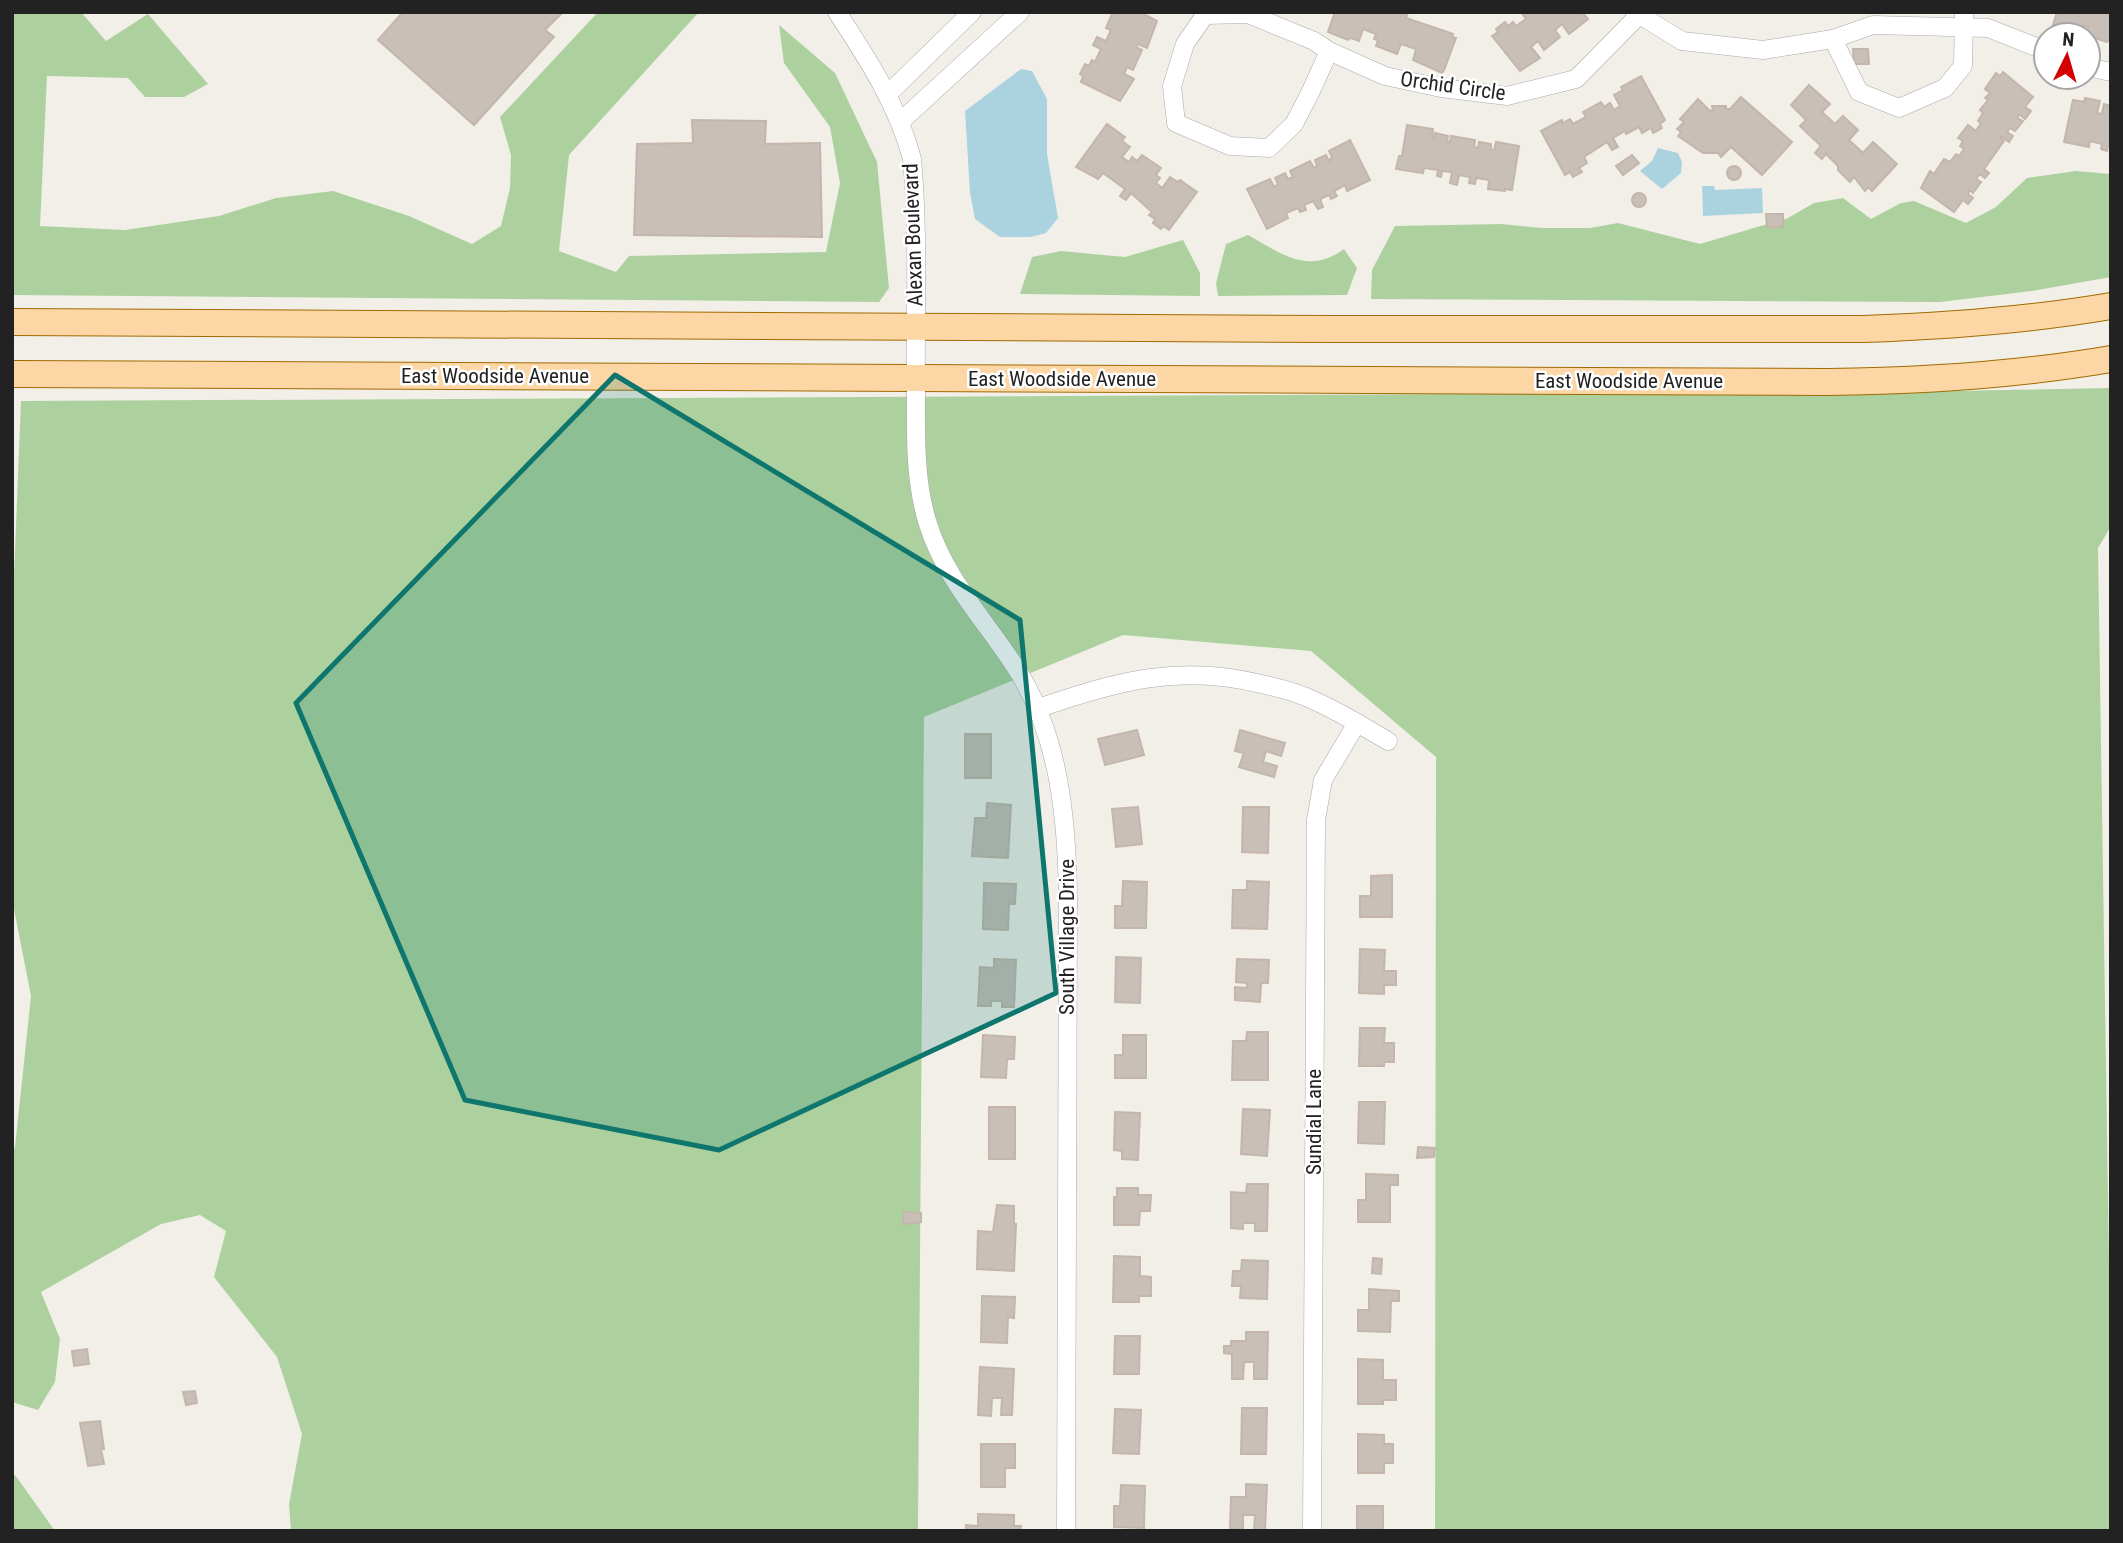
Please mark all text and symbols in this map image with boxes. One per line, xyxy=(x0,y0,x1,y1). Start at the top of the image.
north arrow xyxy=(2032,21,2102,91)
text: N xyxy=(2062,28,2075,52)
street label: Orchid Circle xyxy=(1399,67,1507,105)
street label: Alexan Boulevard xyxy=(899,163,927,307)
street label: East Woodside Avenue xyxy=(401,364,589,388)
street label: East Woodside Avenue xyxy=(968,367,1156,391)
street label: East Woodside Avenue xyxy=(1535,369,1723,393)
street label: South Village Drive xyxy=(1055,859,1079,1015)
street label: Sundial Lane xyxy=(1302,1069,1326,1175)

